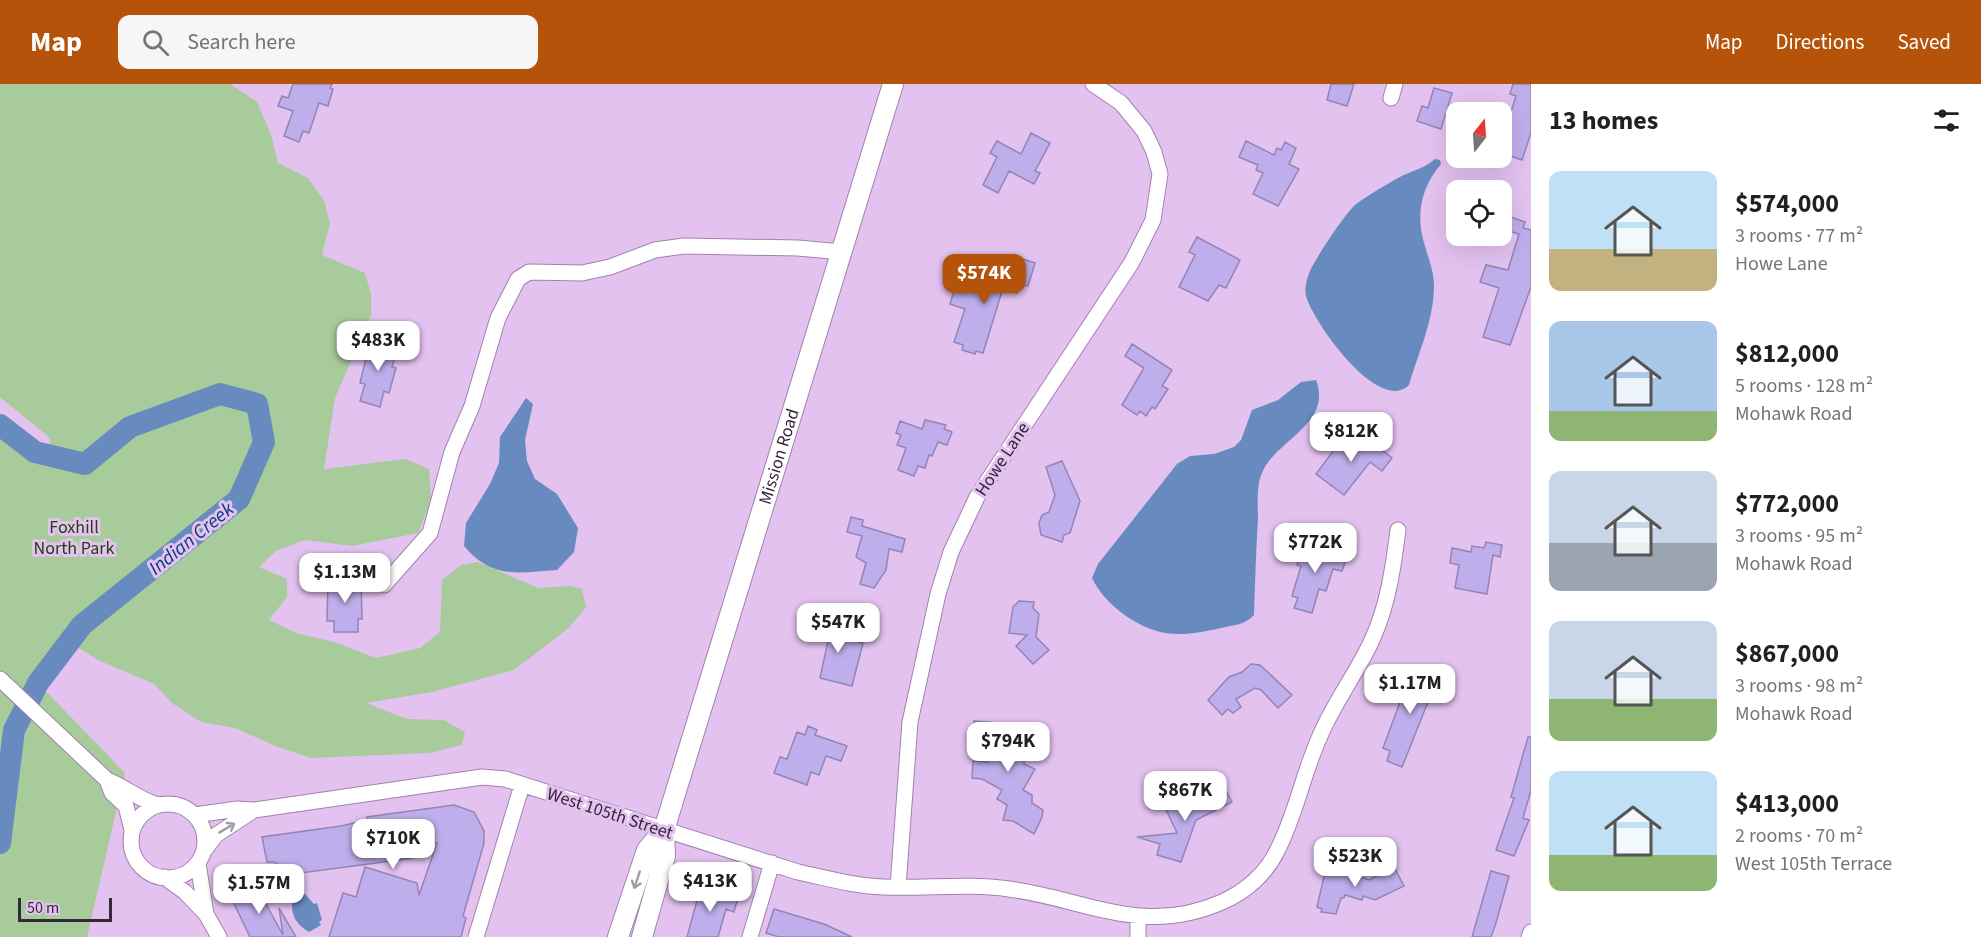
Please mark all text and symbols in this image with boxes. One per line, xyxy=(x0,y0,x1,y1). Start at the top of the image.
search box xyxy=(118,15,538,69)
text: Map xyxy=(30,22,82,62)
icon: search xyxy=(139,26,172,59)
text: Search here xyxy=(187,26,296,58)
text: Map xyxy=(1705,27,1743,57)
text: Directions xyxy=(1776,27,1864,57)
text: Saved xyxy=(1897,27,1951,57)
north arrow xyxy=(1446,102,1512,168)
map controls xyxy=(1446,102,1512,246)
text: 13 homes xyxy=(1549,102,1658,139)
icon: filters xyxy=(1930,104,1963,137)
button: locate xyxy=(1446,180,1512,246)
text: $574,000 xyxy=(1735,185,1839,222)
icon: home xyxy=(1597,195,1669,267)
text: 3 rooms · 77 m² xyxy=(1735,222,1863,250)
text: Howe Lane xyxy=(1735,250,1828,278)
pin: $574K xyxy=(942,254,1026,305)
text: $574K xyxy=(957,259,1011,287)
pin: $483K xyxy=(336,321,420,372)
text: $483K xyxy=(351,326,405,354)
text: $812,000 xyxy=(1735,335,1839,372)
icon: home xyxy=(1597,345,1669,417)
text: 5 rooms · 128 m² xyxy=(1735,372,1873,400)
text: Mohawk Road xyxy=(1735,400,1853,428)
street label: Mission Road xyxy=(753,406,806,508)
pin: $812K xyxy=(1309,412,1393,463)
street label: Howe Lane xyxy=(969,417,1036,501)
text: $812K xyxy=(1324,417,1378,445)
text: $772,000 xyxy=(1735,485,1839,522)
water label: Indian Creek xyxy=(143,495,241,582)
icon: home xyxy=(1597,495,1669,567)
park label: Foxhill North Park xyxy=(34,515,114,561)
text: 3 rooms · 95 m² xyxy=(1735,522,1863,550)
pin: $772K xyxy=(1273,523,1357,574)
text: $772K xyxy=(1288,528,1342,556)
text: Mohawk Road xyxy=(1735,550,1853,578)
pin: $1.13M xyxy=(296,553,394,604)
text: $1.13M xyxy=(313,558,377,586)
pin: $547K xyxy=(796,603,880,654)
text: $547K xyxy=(811,608,865,636)
text: $867,000 xyxy=(1735,635,1839,672)
icon: home xyxy=(1597,645,1669,717)
pin: $1.17M xyxy=(1361,664,1459,715)
text: $1.17M xyxy=(1378,669,1442,697)
text: 3 rooms · 98 m² xyxy=(1735,672,1863,700)
text: Mohawk Road xyxy=(1735,700,1853,728)
pin: $794K xyxy=(966,722,1050,773)
text: $794K xyxy=(981,727,1035,755)
pin: $867K xyxy=(1143,771,1227,822)
text: $867K xyxy=(1158,776,1212,804)
street label: West 105th Street xyxy=(544,781,676,846)
text: $413,000 xyxy=(1735,785,1839,822)
icon: home xyxy=(1597,795,1669,867)
pin: $710K xyxy=(351,819,435,870)
one-way arrow xyxy=(218,822,235,834)
text: 2 rooms · 70 m² xyxy=(1735,822,1863,850)
text: $710K xyxy=(366,824,420,852)
pin: $523K xyxy=(1313,837,1397,888)
text: $523K xyxy=(1328,842,1382,870)
text: West 105th Terrace xyxy=(1735,850,1892,878)
pin: $413K xyxy=(668,862,752,913)
pin: $1.57M xyxy=(210,864,308,915)
text: $413K xyxy=(683,867,737,895)
text: $1.57M xyxy=(227,869,291,897)
one-way arrow xyxy=(630,870,641,889)
scale bar xyxy=(18,895,112,922)
text: 50 m xyxy=(27,897,59,919)

